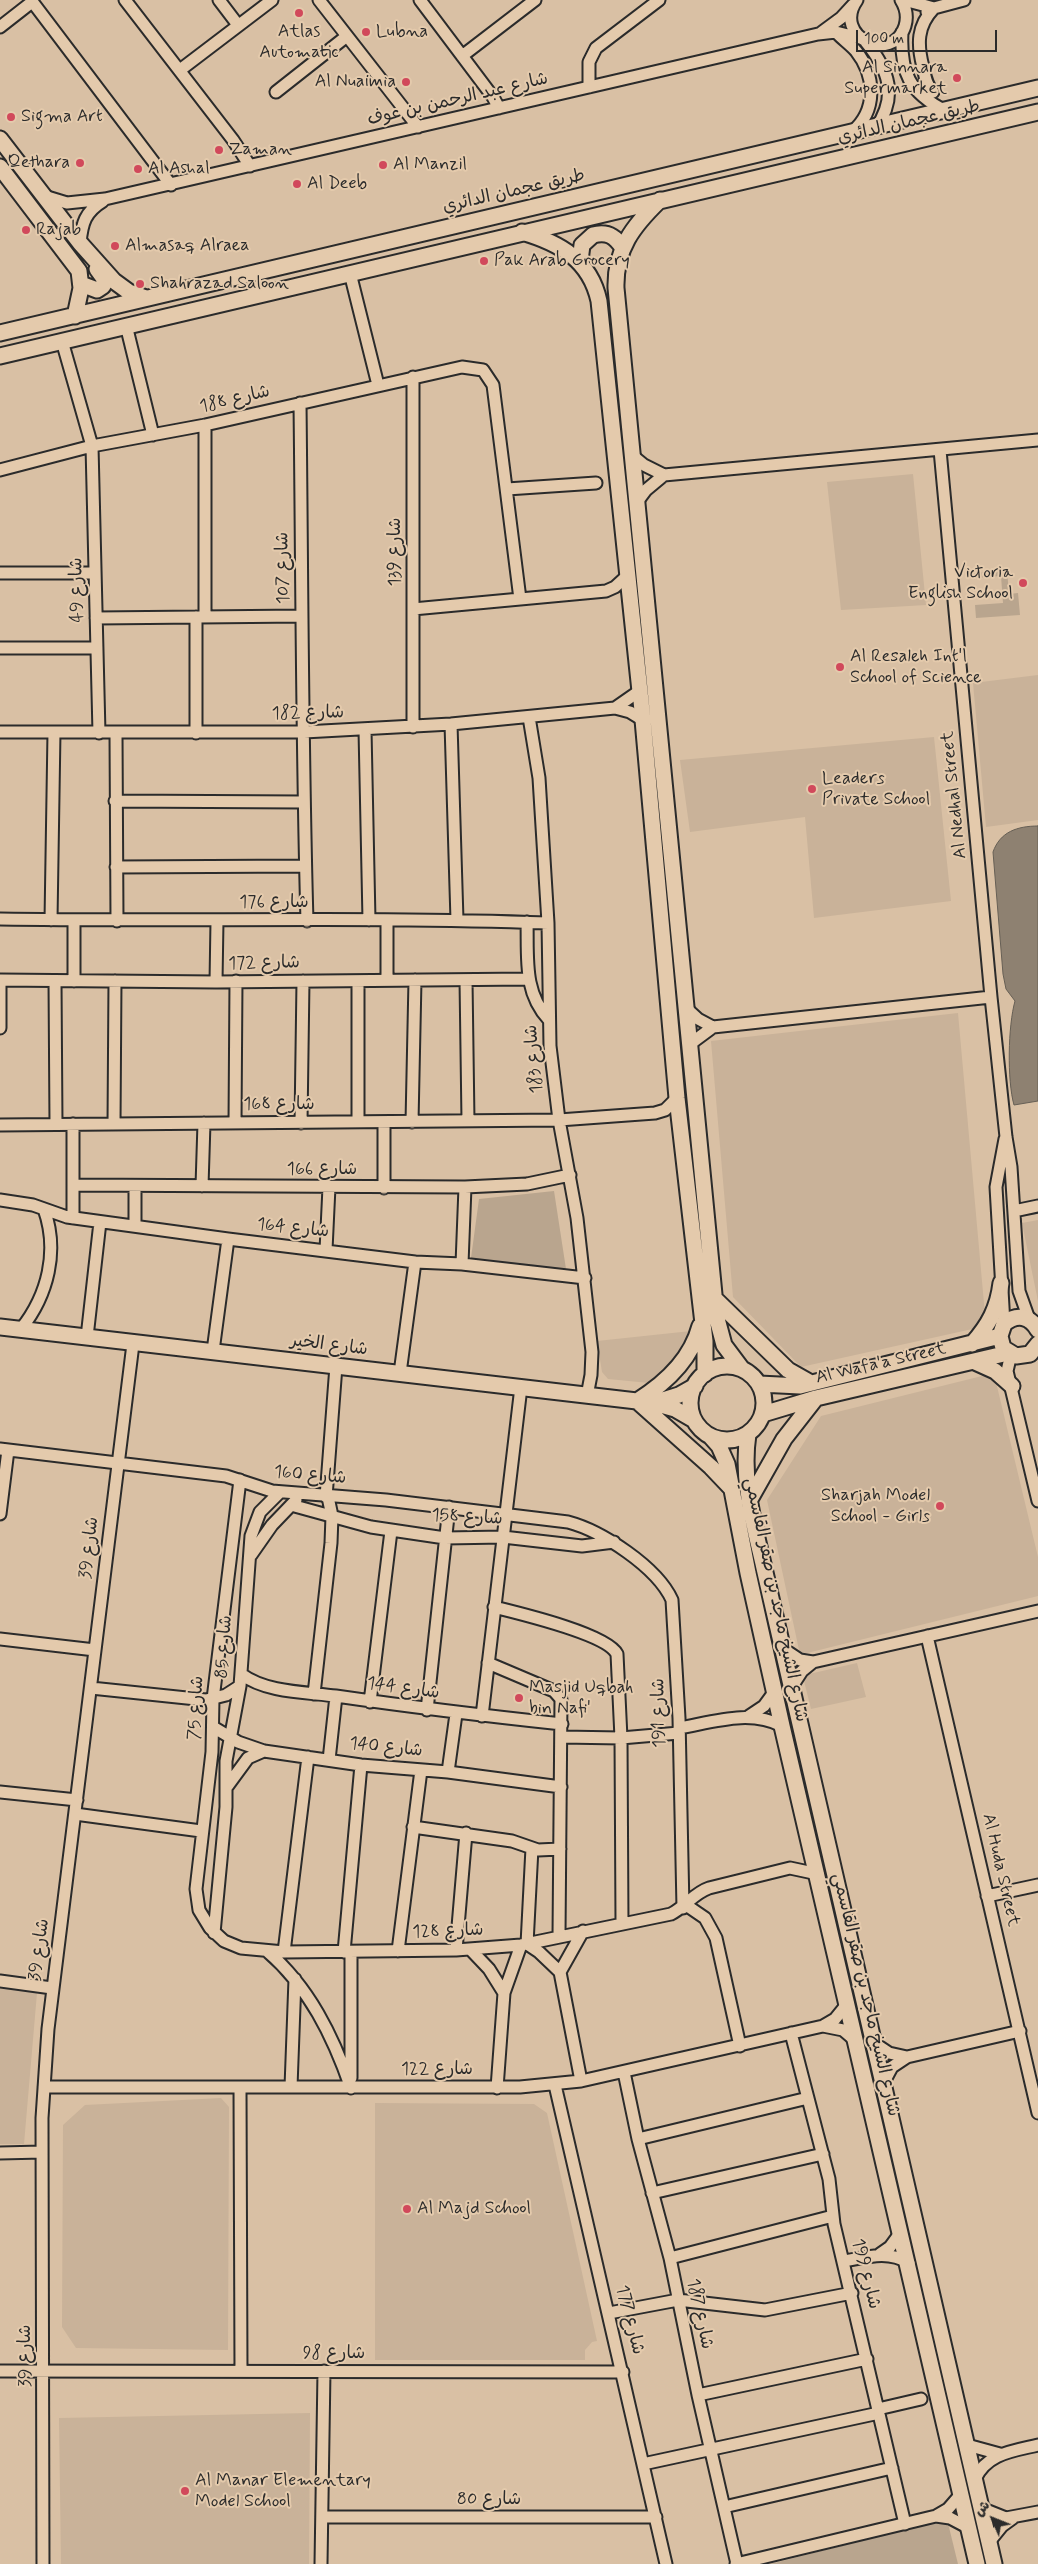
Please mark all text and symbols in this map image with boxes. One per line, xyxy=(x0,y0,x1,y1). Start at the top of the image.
marker: Atlas Automatic xyxy=(293,7,305,19)
scale bar xyxy=(858,20,999,52)
place label: Atlas Automatic xyxy=(259,21,339,64)
place label: Lubna xyxy=(376,21,428,43)
marker: Lubna xyxy=(360,26,372,38)
text: 100 m xyxy=(864,29,904,49)
place label: Al Sinnara Supermarket xyxy=(844,57,947,100)
street label: شارع عبد الرحمن بن عوف xyxy=(365,69,551,131)
place label: Al Nuaimia xyxy=(315,71,396,93)
marker: Al Sinnara Supermarket xyxy=(951,72,963,84)
marker: Al Nuaimia xyxy=(400,76,412,88)
street label: طريق عجمان الدائري xyxy=(836,96,982,150)
place label: Sigma Art xyxy=(21,106,103,128)
marker: Sigma Art xyxy=(5,111,17,123)
place label: Zaman xyxy=(229,139,292,161)
marker: Zaman xyxy=(213,144,225,156)
place label: Qethara xyxy=(7,152,70,174)
place label: Al Manzil xyxy=(393,154,467,176)
marker: Qethara xyxy=(74,157,86,169)
place label: Al Ashal xyxy=(148,158,210,180)
marker: Al Manzil xyxy=(377,159,389,171)
marker: Al Ashal xyxy=(132,163,144,175)
street label: طريق عجمان الدائري xyxy=(441,165,587,219)
place label: Al Deeb xyxy=(307,173,367,195)
marker: Al Deeb xyxy=(291,178,303,190)
place label: Rajab xyxy=(36,219,81,241)
marker: Rajab xyxy=(20,224,32,236)
place label: Almasaq Alraea xyxy=(125,235,249,257)
marker: Almasaq Alraea xyxy=(109,240,121,252)
place label: Pak Arab Grocery xyxy=(494,250,630,272)
marker: Pak Arab Grocery xyxy=(478,255,490,267)
place label: Shahrazad Saloon xyxy=(150,273,289,295)
marker: Shahrazad Saloon xyxy=(134,278,146,290)
street label: شارع 188 xyxy=(198,381,272,419)
street label: شارع 139 xyxy=(385,518,407,586)
street label: شارع 107 xyxy=(273,532,295,604)
street label: شارع 49 xyxy=(67,557,89,623)
place label: Victoria English School xyxy=(908,562,1013,604)
marker: Victoria English School xyxy=(1017,577,1029,589)
place label: Al Resaleh Int'l School of Science xyxy=(850,646,982,689)
marker: Al Resaleh Int'l School of Science xyxy=(834,661,846,673)
street label: شارع 182 xyxy=(272,703,344,725)
street label: Al Nedhal Street xyxy=(938,730,972,860)
place label: Leaders Private School xyxy=(822,768,930,811)
marker: Leaders Private School xyxy=(806,783,818,795)
street label: شارع 176 xyxy=(239,892,309,914)
street label: شارع 172 xyxy=(228,953,300,975)
street label: شارع 183 xyxy=(521,1024,549,1094)
street label: شارع 168 xyxy=(243,1094,315,1116)
street label: شارع 166 xyxy=(287,1159,357,1181)
street label: شارع 164 xyxy=(256,1214,330,1244)
street label: شارع الخير xyxy=(289,1331,369,1361)
street label: Al Wafa'a Street xyxy=(814,1339,948,1389)
street label: شارع 160 xyxy=(273,1462,347,1490)
street label: شارع الشيخ ماجد بن صقر القاسمي xyxy=(739,1476,811,1724)
place label: Sharjah Model School - Girls xyxy=(821,1485,930,1528)
marker: Sharjah Model School - Girls xyxy=(934,1500,946,1512)
street label: شارع 158 xyxy=(431,1505,503,1531)
street label: شارع 39 xyxy=(75,1516,105,1580)
street label: شارع 85 xyxy=(212,1615,238,1679)
street label: شارع 144 xyxy=(365,1673,441,1705)
street label: شارع 75 xyxy=(185,1675,209,1741)
place label: Masjid Uqbah bin Nafi' xyxy=(529,1677,634,1720)
street label: شارع 191 xyxy=(649,1678,671,1748)
marker: Masjid Uqbah bin Nafi' xyxy=(513,1692,525,1704)
street label: شارع 140 xyxy=(348,1733,424,1763)
street label: Al Huda Street xyxy=(977,1811,1023,1929)
street label: شارع الشيخ ماجد بن صقر القاسمي xyxy=(826,1871,904,2119)
street label: شارع 39 xyxy=(25,1917,55,1983)
street label: شارع 128 xyxy=(412,1920,484,1944)
street label: شارع 122 xyxy=(401,2059,473,2081)
place label: Al Majd School xyxy=(417,2198,531,2220)
marker: Al Majd School xyxy=(401,2203,413,2215)
street label: شارع 199 xyxy=(846,2236,884,2312)
street label: شارع 187 xyxy=(681,2277,717,2351)
street label: شارع 177 xyxy=(610,2283,648,2357)
street label: شارع 39 xyxy=(15,2325,37,2387)
street label: شارع 98 xyxy=(303,2343,365,2365)
place label: Al Manar Elementary Model School xyxy=(195,2470,371,2512)
marker: Al Manar Elementary Model School xyxy=(179,2485,191,2497)
street label: شارع 80 xyxy=(457,2489,521,2511)
north arrow xyxy=(968,2494,1018,2544)
text: ش xyxy=(970,2497,994,2520)

